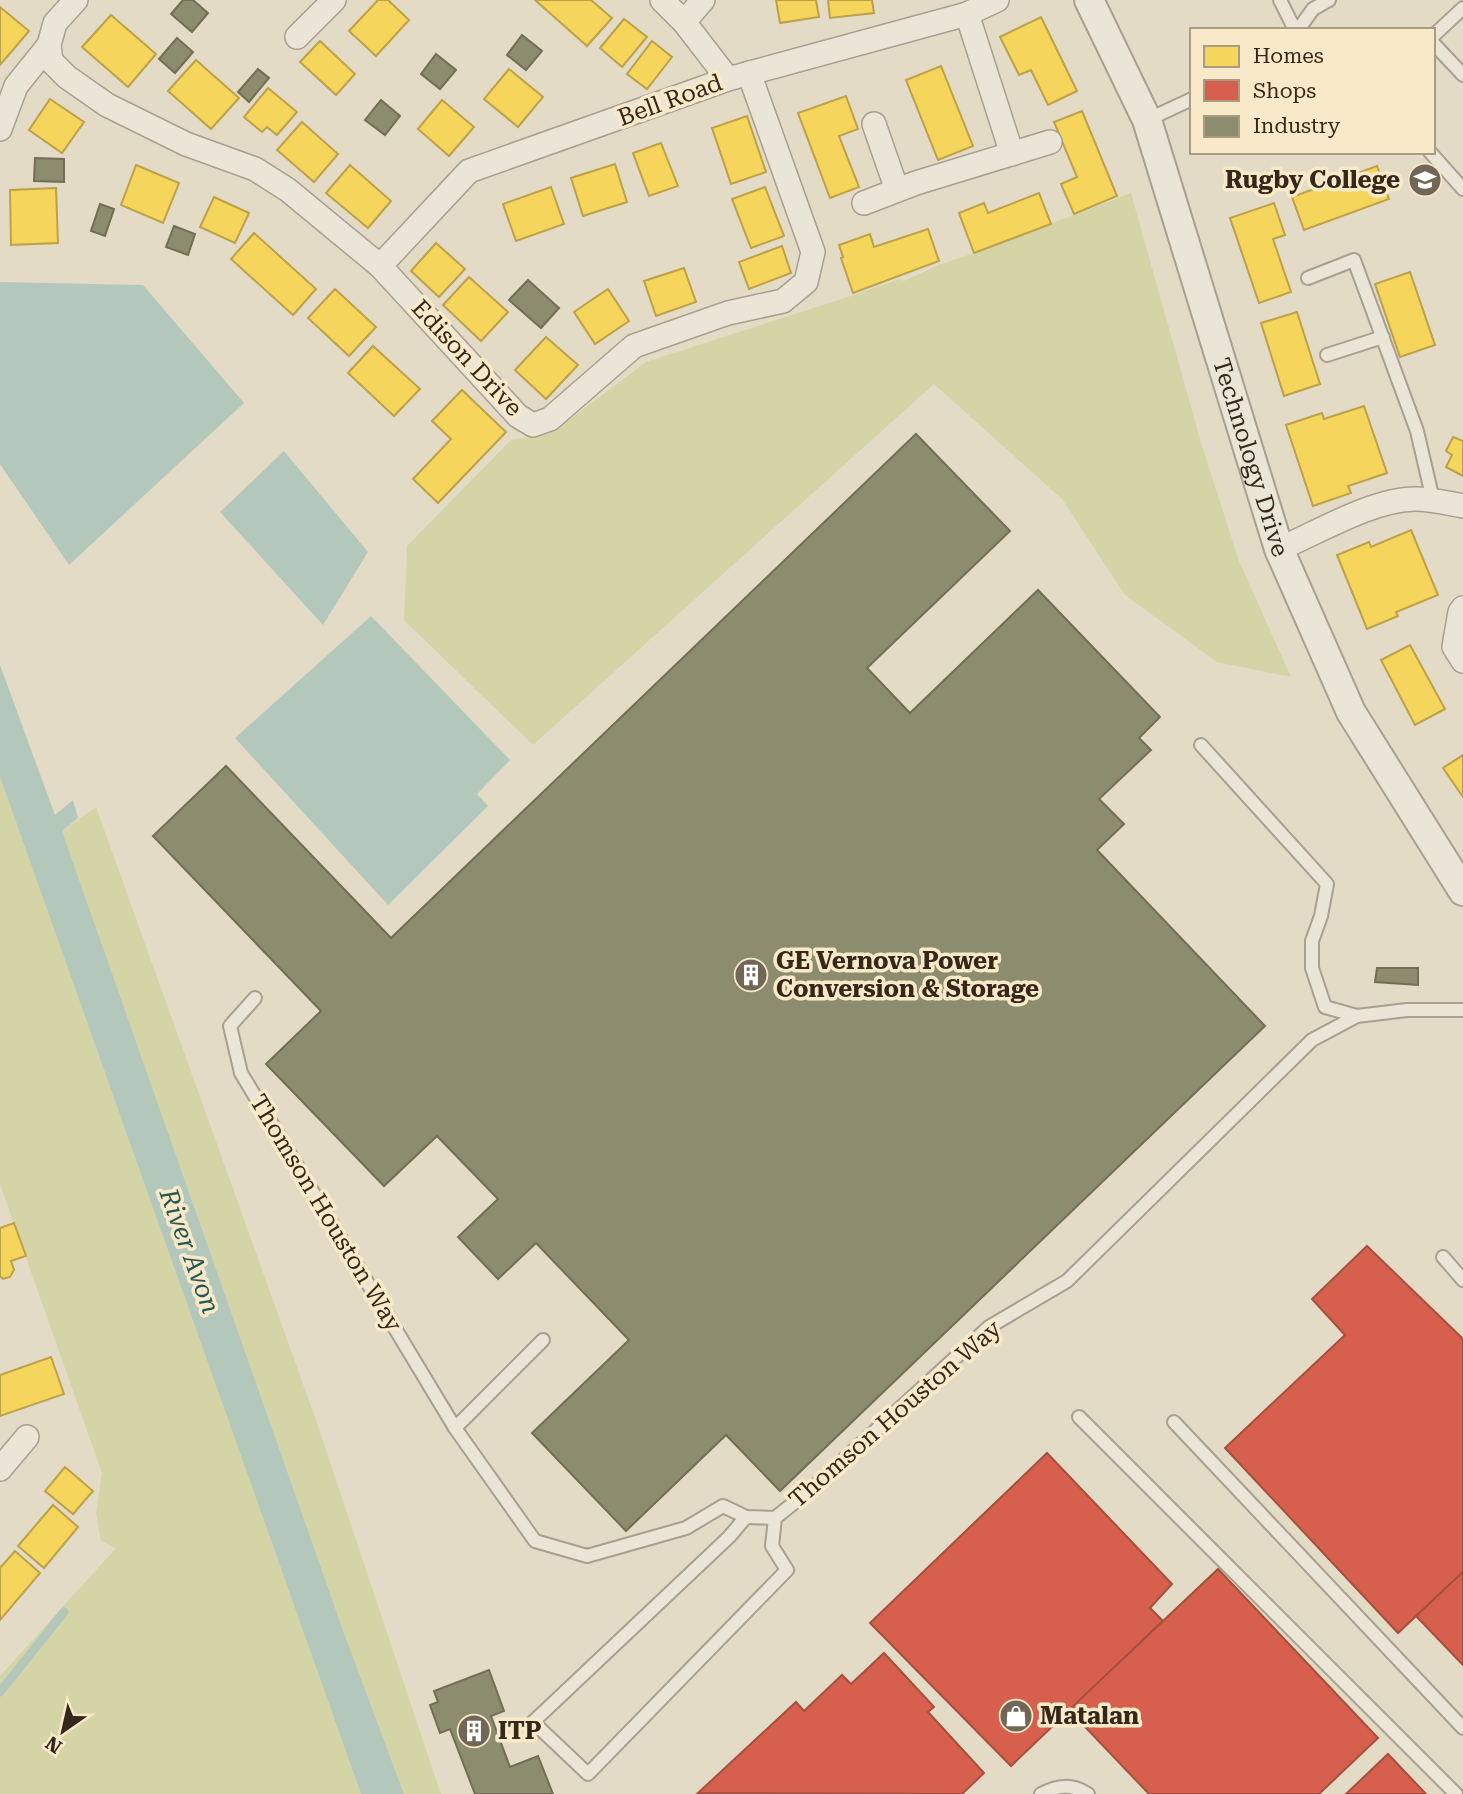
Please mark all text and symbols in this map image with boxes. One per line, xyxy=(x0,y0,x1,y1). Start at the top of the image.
legend xyxy=(1190,28,1435,154)
text: Homes xyxy=(1253,44,1324,68)
street label: Bell Road xyxy=(614,68,726,132)
text: Shops xyxy=(1253,79,1316,103)
text: Industry xyxy=(1253,114,1341,138)
school or university icon: Rugby College xyxy=(1406,161,1444,199)
place label: Rugby College xyxy=(1225,166,1400,194)
street label: Edison Drive xyxy=(406,294,528,422)
street label: Technology Drive xyxy=(1207,355,1295,561)
place label: GE Vernova Power Conversion & Storage xyxy=(776,947,1039,1003)
building icon: GE Vernova Power Conversion & Storage xyxy=(732,956,770,994)
street label: Thomson Houston Way xyxy=(244,1089,408,1337)
water label: River Avon xyxy=(153,1184,226,1317)
street label: Thomson Houston Way xyxy=(783,1314,1007,1514)
north arrow xyxy=(28,1696,98,1766)
shop icon: Matalan xyxy=(997,1697,1035,1735)
place label: Matalan xyxy=(1040,1702,1139,1730)
building icon: ITP xyxy=(455,1712,493,1750)
place label: ITP xyxy=(498,1717,542,1745)
text: N xyxy=(41,1731,66,1758)

